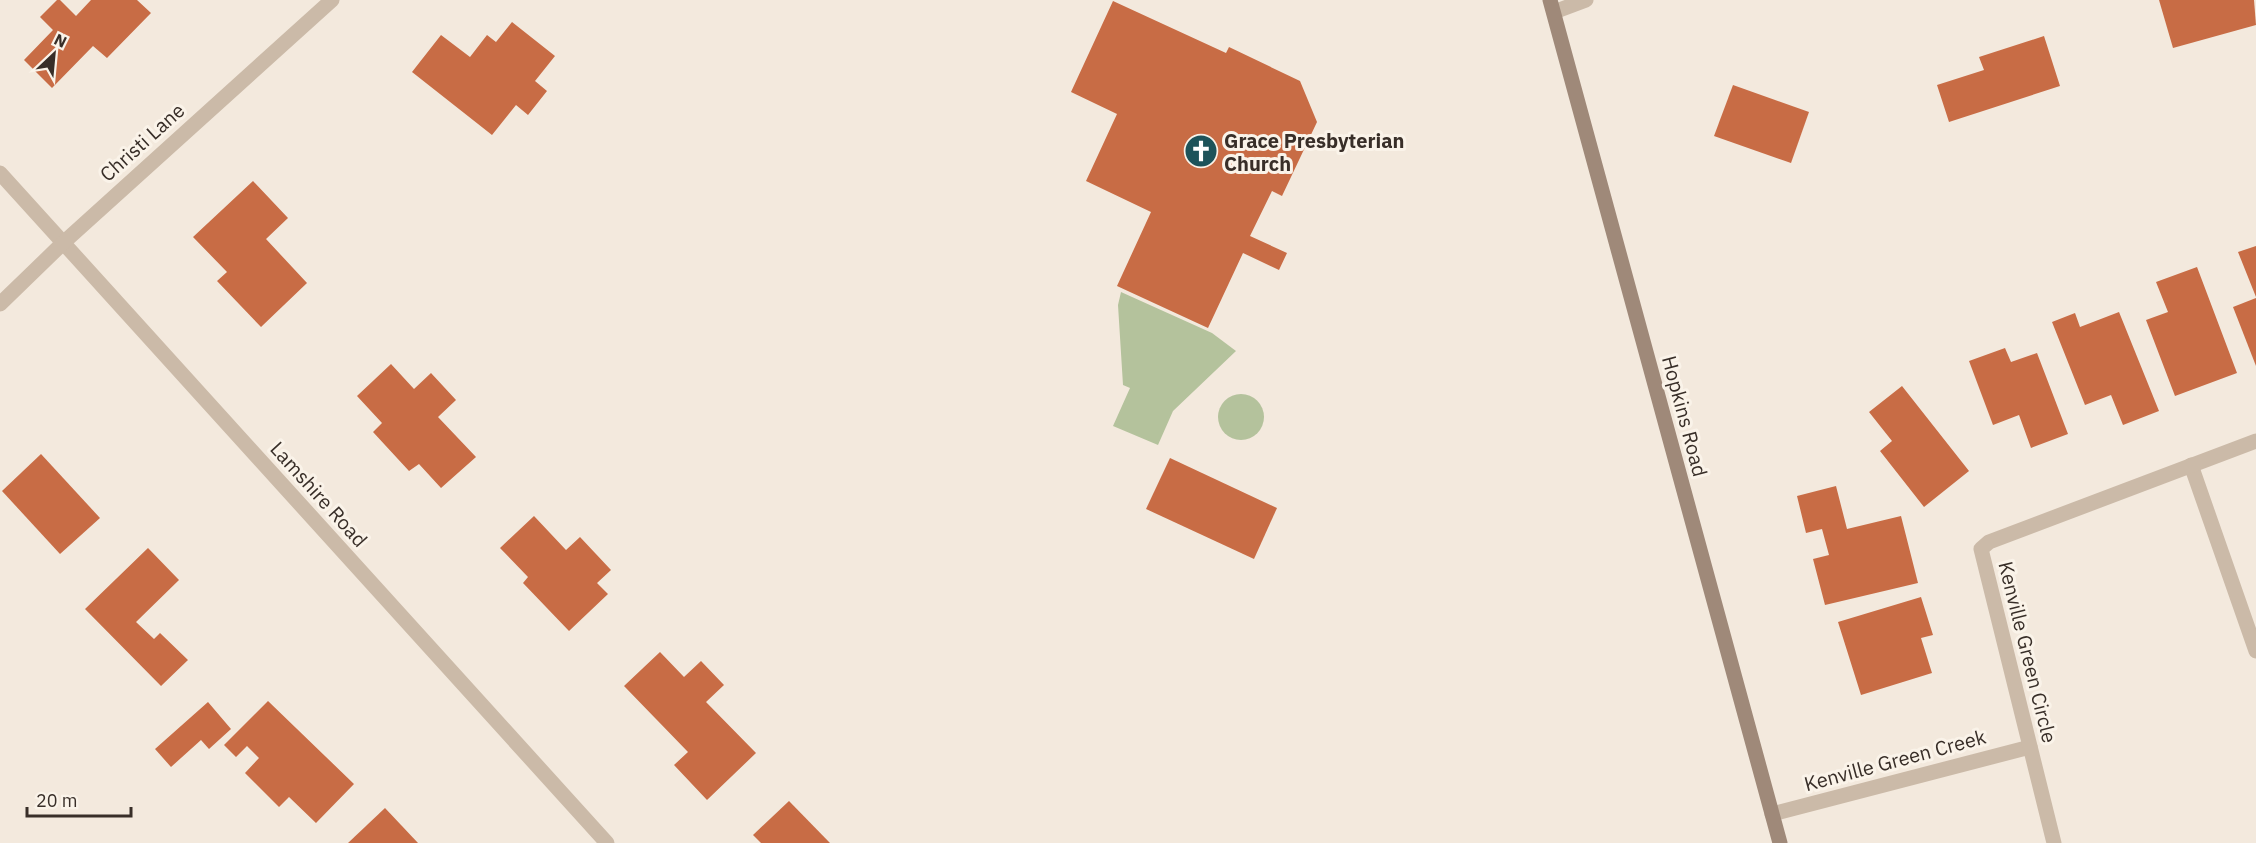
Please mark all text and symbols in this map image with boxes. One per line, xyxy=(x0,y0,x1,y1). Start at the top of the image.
north arrow xyxy=(24,24,84,84)
text: N xyxy=(51,29,70,52)
street label: Christi Lane xyxy=(94,97,190,187)
place label: Grace Presbyterian Church xyxy=(1224,127,1405,177)
church icon: Grace Presbyterian Church xyxy=(1183,133,1219,169)
street label: Hopkins Road xyxy=(1656,352,1714,480)
street label: Lamshire Road xyxy=(264,435,374,553)
street label: Kenville Green Circle xyxy=(1992,558,2064,746)
street label: Kenville Green Creek xyxy=(1801,723,1989,797)
scale bar xyxy=(27,780,130,818)
text: 20 m xyxy=(36,789,78,812)

